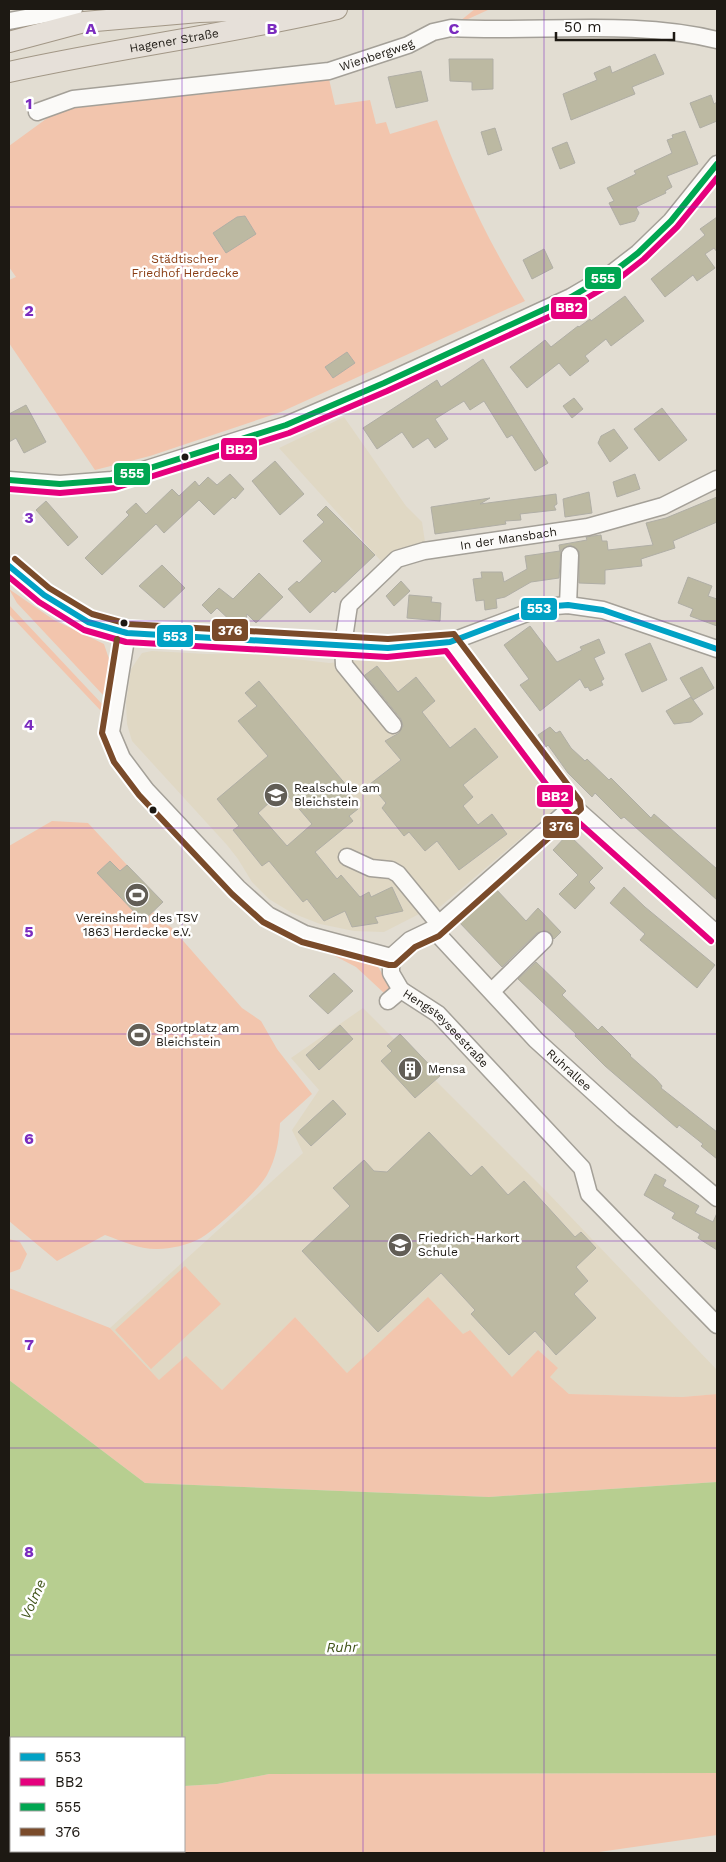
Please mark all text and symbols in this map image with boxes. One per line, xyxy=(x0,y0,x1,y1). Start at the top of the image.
scale bar xyxy=(556,10,674,42)
text: 50 m xyxy=(564,18,601,36)
text: A xyxy=(86,19,97,38)
text: B xyxy=(267,19,278,38)
text: C xyxy=(449,19,460,38)
street label: Hagener Straße xyxy=(128,26,220,55)
street label: Wienbergweg xyxy=(338,36,417,74)
text: 1 xyxy=(26,94,32,113)
park label: Städtischer Friedhof Herdecke xyxy=(131,252,239,280)
line badge: 555 xyxy=(584,266,622,290)
text: 555 xyxy=(591,270,615,286)
line badge: BB2 xyxy=(550,296,588,320)
text: BB2 xyxy=(555,299,583,315)
text: 2 xyxy=(24,301,34,320)
line badge: BB2 xyxy=(220,437,258,461)
text: BB2 xyxy=(225,441,253,457)
unlabelled marker xyxy=(180,452,190,462)
line badge: 555 xyxy=(113,462,151,486)
text: 555 xyxy=(120,465,144,481)
text: 3 xyxy=(24,508,34,527)
street label: In der Mansbach xyxy=(459,525,558,553)
line badge: 553 xyxy=(520,597,558,621)
text: 553 xyxy=(527,600,551,616)
unlabelled marker xyxy=(119,618,129,628)
line badge: 376 xyxy=(211,618,249,642)
text: 376 xyxy=(218,622,243,638)
line badge: 553 xyxy=(156,624,194,648)
text: 553 xyxy=(163,628,187,644)
text: 4 xyxy=(24,715,34,734)
place label: Realschule am Bleichstein xyxy=(294,781,380,809)
school or university icon: Realschule am Bleichstein xyxy=(263,782,289,808)
line badge: BB2 xyxy=(536,784,574,808)
text: BB2 xyxy=(541,788,569,804)
unlabelled marker xyxy=(148,805,158,815)
line badge: 376 xyxy=(542,815,580,839)
text: 376 xyxy=(549,818,574,834)
sports icon: Vereinsheim des TSV 1863 Herdecke e.V. xyxy=(124,882,150,908)
place label: Vereinsheim des TSV 1863 Herdecke e.V. xyxy=(76,911,198,939)
text: 5 xyxy=(24,922,34,941)
street label: Hengsteyseestraße xyxy=(400,986,491,1070)
place label: Sportplatz am Bleichstein xyxy=(156,1021,239,1049)
sports icon: Sportplatz am Bleichstein xyxy=(126,1022,152,1048)
street label: Ruhrallee xyxy=(544,1046,594,1094)
building icon: Mensa xyxy=(397,1056,423,1082)
place label: Mensa xyxy=(428,1062,466,1076)
text: 6 xyxy=(24,1129,34,1148)
place label: Friedrich-Harkort Schule xyxy=(418,1231,520,1259)
school or university icon: Friedrich-Harkort Schule xyxy=(387,1232,413,1258)
text: 7 xyxy=(24,1335,34,1354)
text: 8 xyxy=(24,1542,34,1561)
water label: Volme xyxy=(17,1577,49,1621)
water label: Ruhr xyxy=(326,1639,358,1655)
legend xyxy=(10,1737,185,1852)
text: 553 xyxy=(55,1748,81,1766)
text: BB2 xyxy=(55,1773,83,1791)
text: 555 xyxy=(55,1798,81,1816)
text: 376 xyxy=(55,1823,80,1841)

